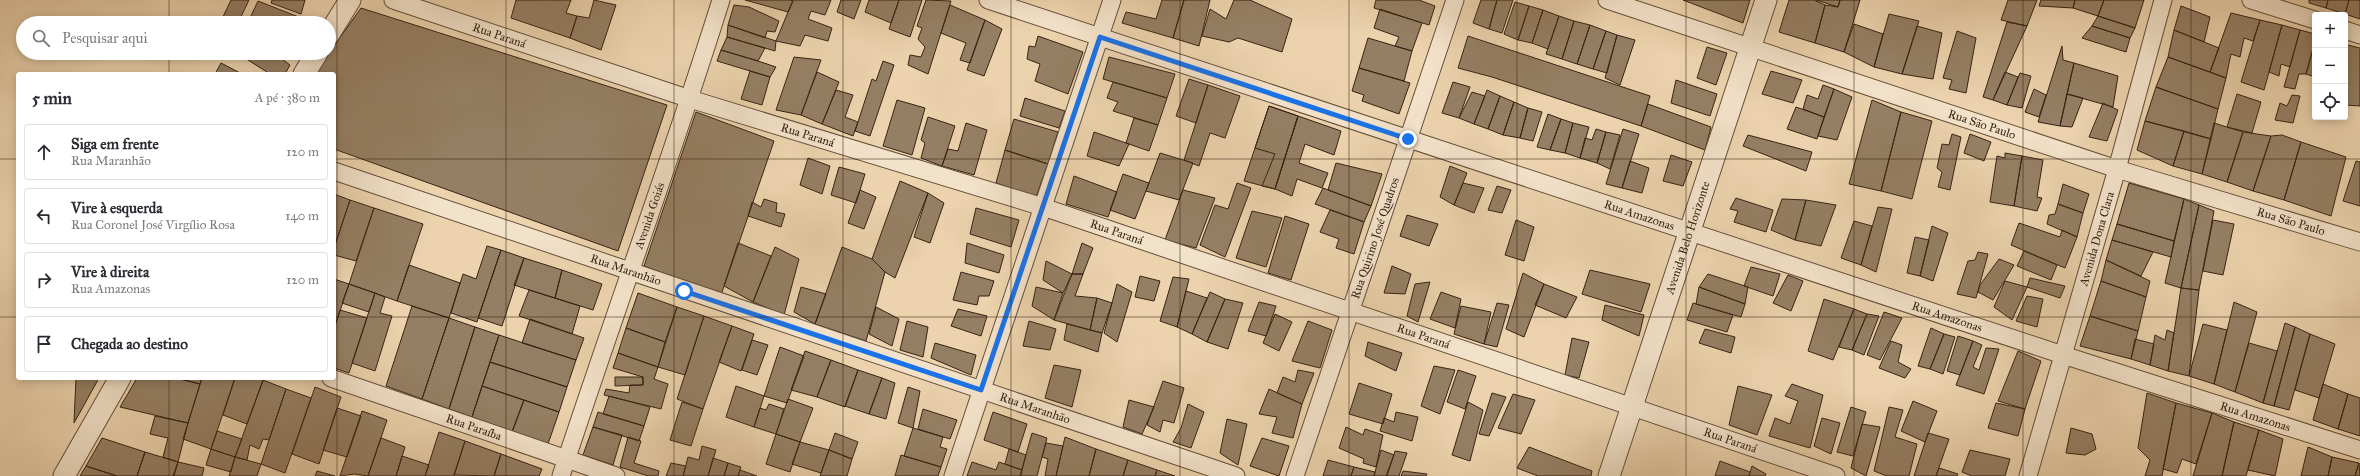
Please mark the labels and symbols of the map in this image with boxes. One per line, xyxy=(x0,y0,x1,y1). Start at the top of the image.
street label: Rua Paraná xyxy=(471,20,529,51)
street label: Rua São Paulo xyxy=(1946,106,2018,142)
street label: Rua Paraná xyxy=(779,120,837,150)
route end xyxy=(1399,130,1417,148)
street label: Rua Quirino José Quadros xyxy=(1348,175,1402,301)
street label: Avenida Belo Horizonte xyxy=(1662,179,1713,297)
street label: Avenida Goiás xyxy=(631,181,667,252)
street label: Avenida Dona Clara xyxy=(2076,189,2117,289)
street label: Rua Amazonas xyxy=(1602,197,1676,233)
street label: Rua São Paulo xyxy=(2255,204,2327,238)
street label: Rua Paraná xyxy=(1088,216,1146,248)
street label: Rua Maranhão xyxy=(589,251,663,288)
route start xyxy=(675,282,693,300)
street label: Rua Amazonas xyxy=(1910,299,1984,335)
street label: Rua Paraná xyxy=(1395,321,1453,352)
street label: Rua Maranhão xyxy=(998,390,1072,426)
street label: Rua Amazonas xyxy=(2218,399,2292,434)
street label: Rua Paraíba xyxy=(444,411,504,443)
street label: Rua Paraná xyxy=(1702,425,1760,456)

